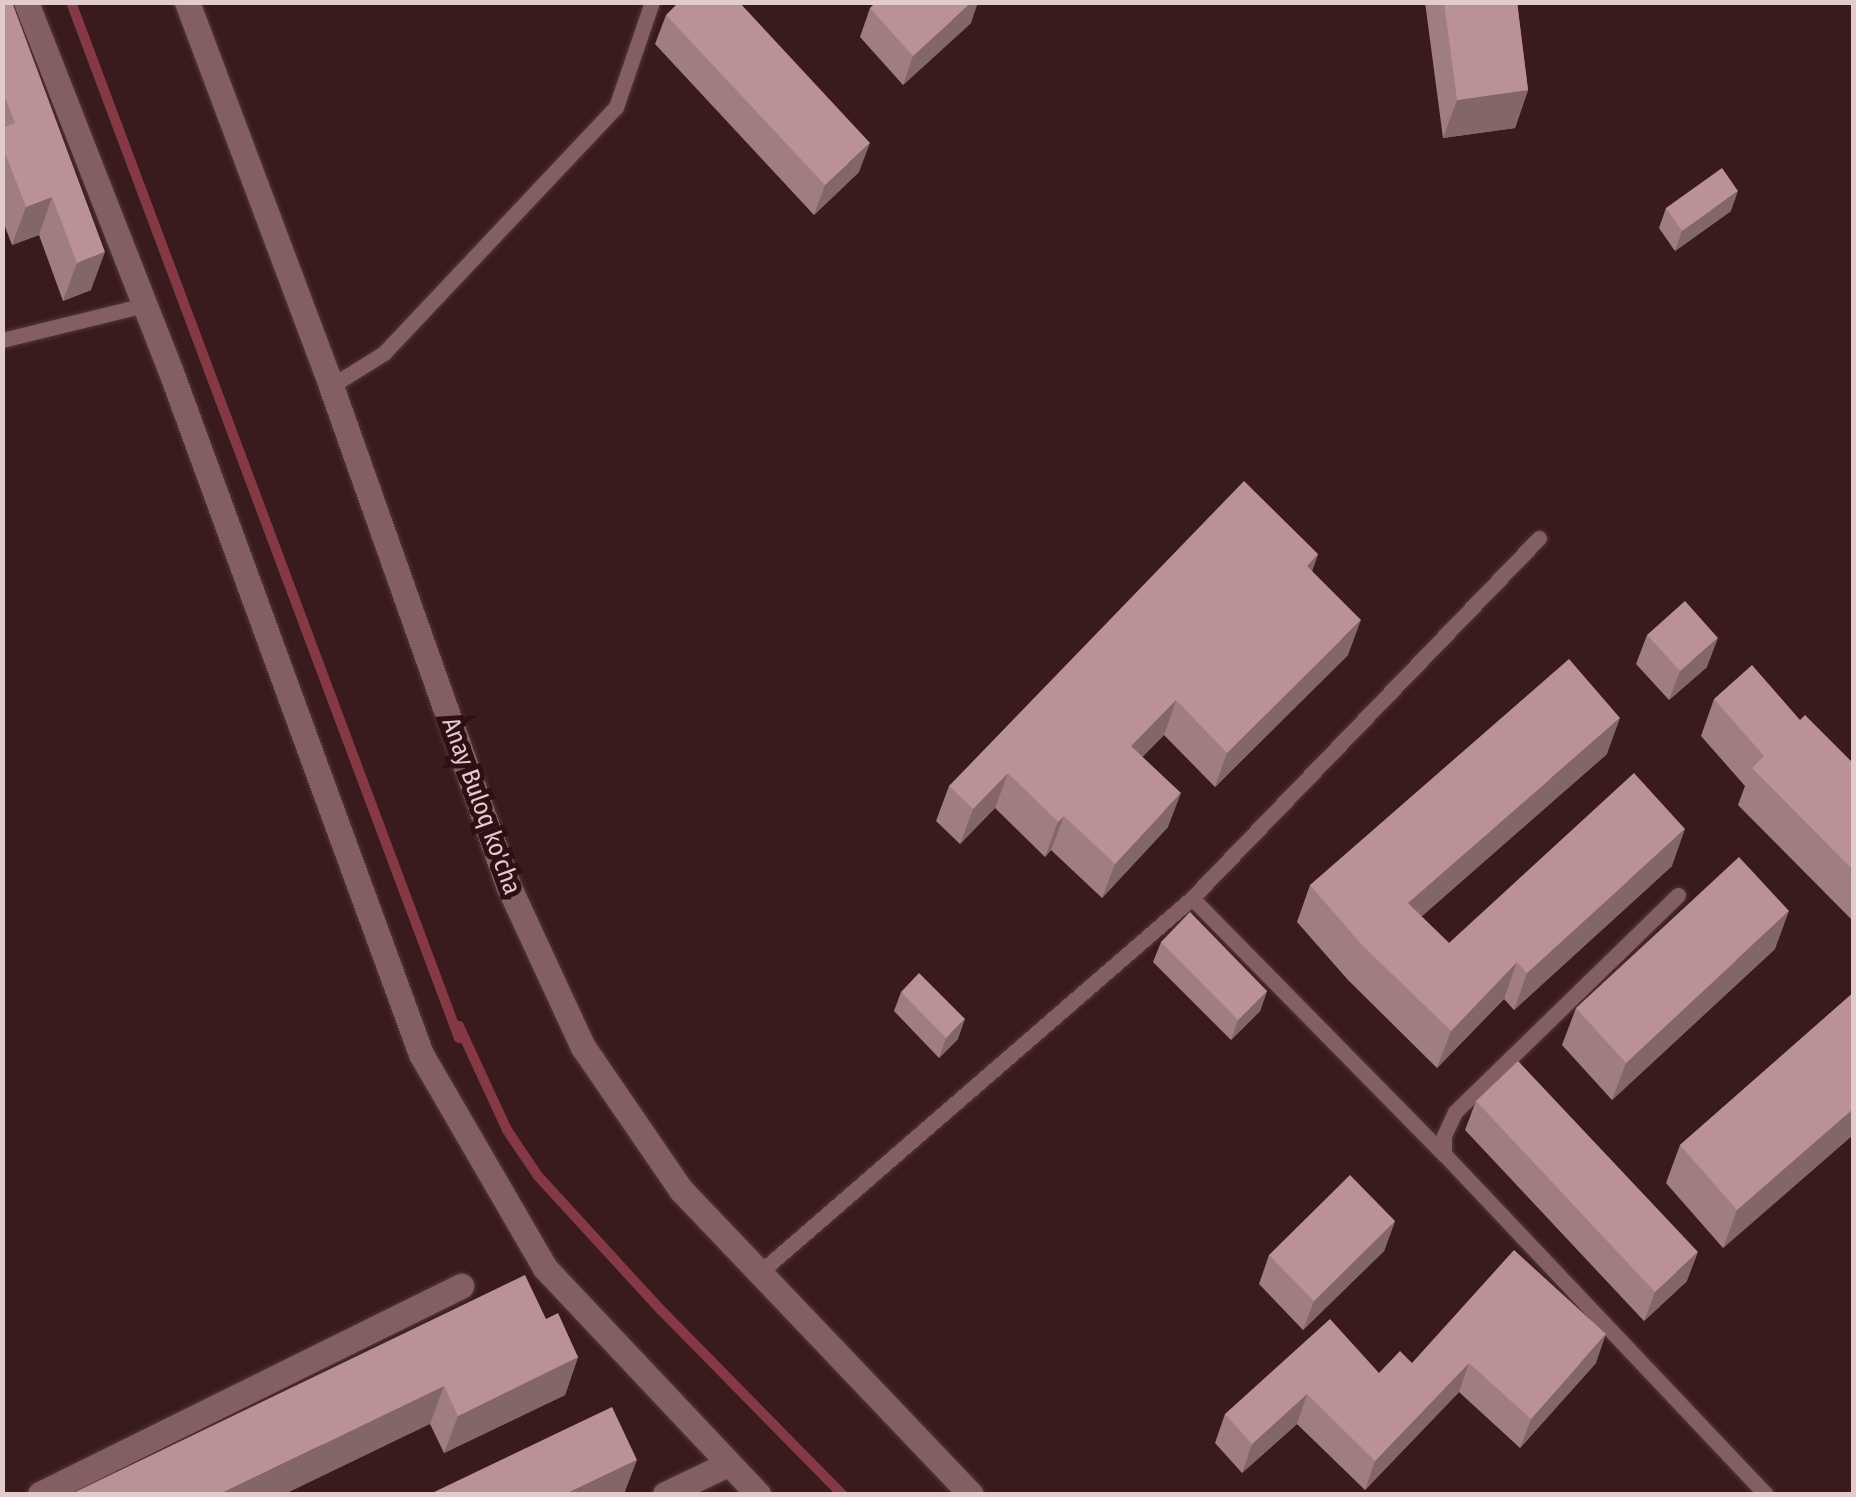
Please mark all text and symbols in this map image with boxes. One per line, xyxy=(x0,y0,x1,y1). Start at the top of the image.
street label: Anay Buloq ko'cha xyxy=(435,713,527,899)

